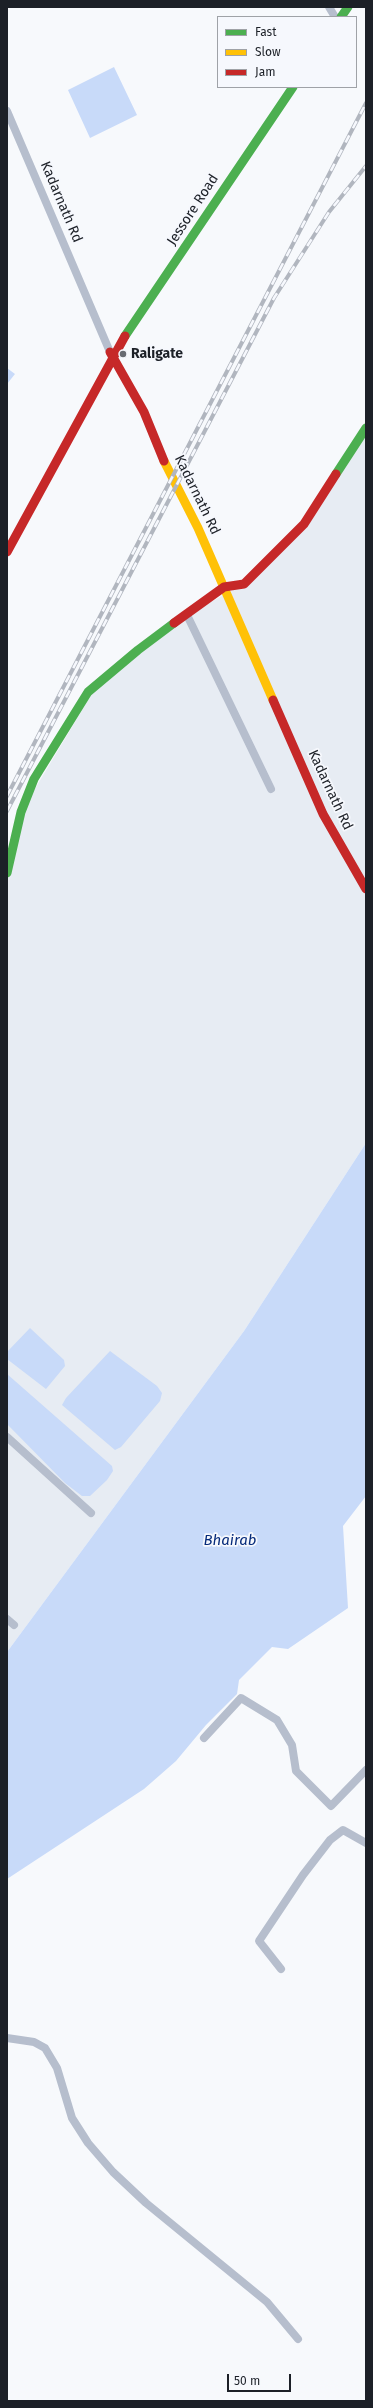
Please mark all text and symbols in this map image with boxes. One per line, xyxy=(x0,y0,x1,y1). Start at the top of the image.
legend xyxy=(217,16,357,88)
text: Fast xyxy=(255,25,277,39)
text: Slow xyxy=(255,45,281,59)
text: Jam xyxy=(255,65,275,79)
street label: Kadarnath Rd xyxy=(36,159,86,245)
street label: Jessore Road xyxy=(164,171,222,249)
place label: Raligate xyxy=(131,346,183,362)
marker: Raligate xyxy=(118,349,128,359)
street label: Kadarnath Rd xyxy=(170,452,224,538)
street label: Kadarnath Rd xyxy=(304,747,356,833)
water label: Bhairab xyxy=(204,1532,256,1550)
scale bar xyxy=(229,2366,293,2392)
text: 50 m xyxy=(234,2374,260,2388)

